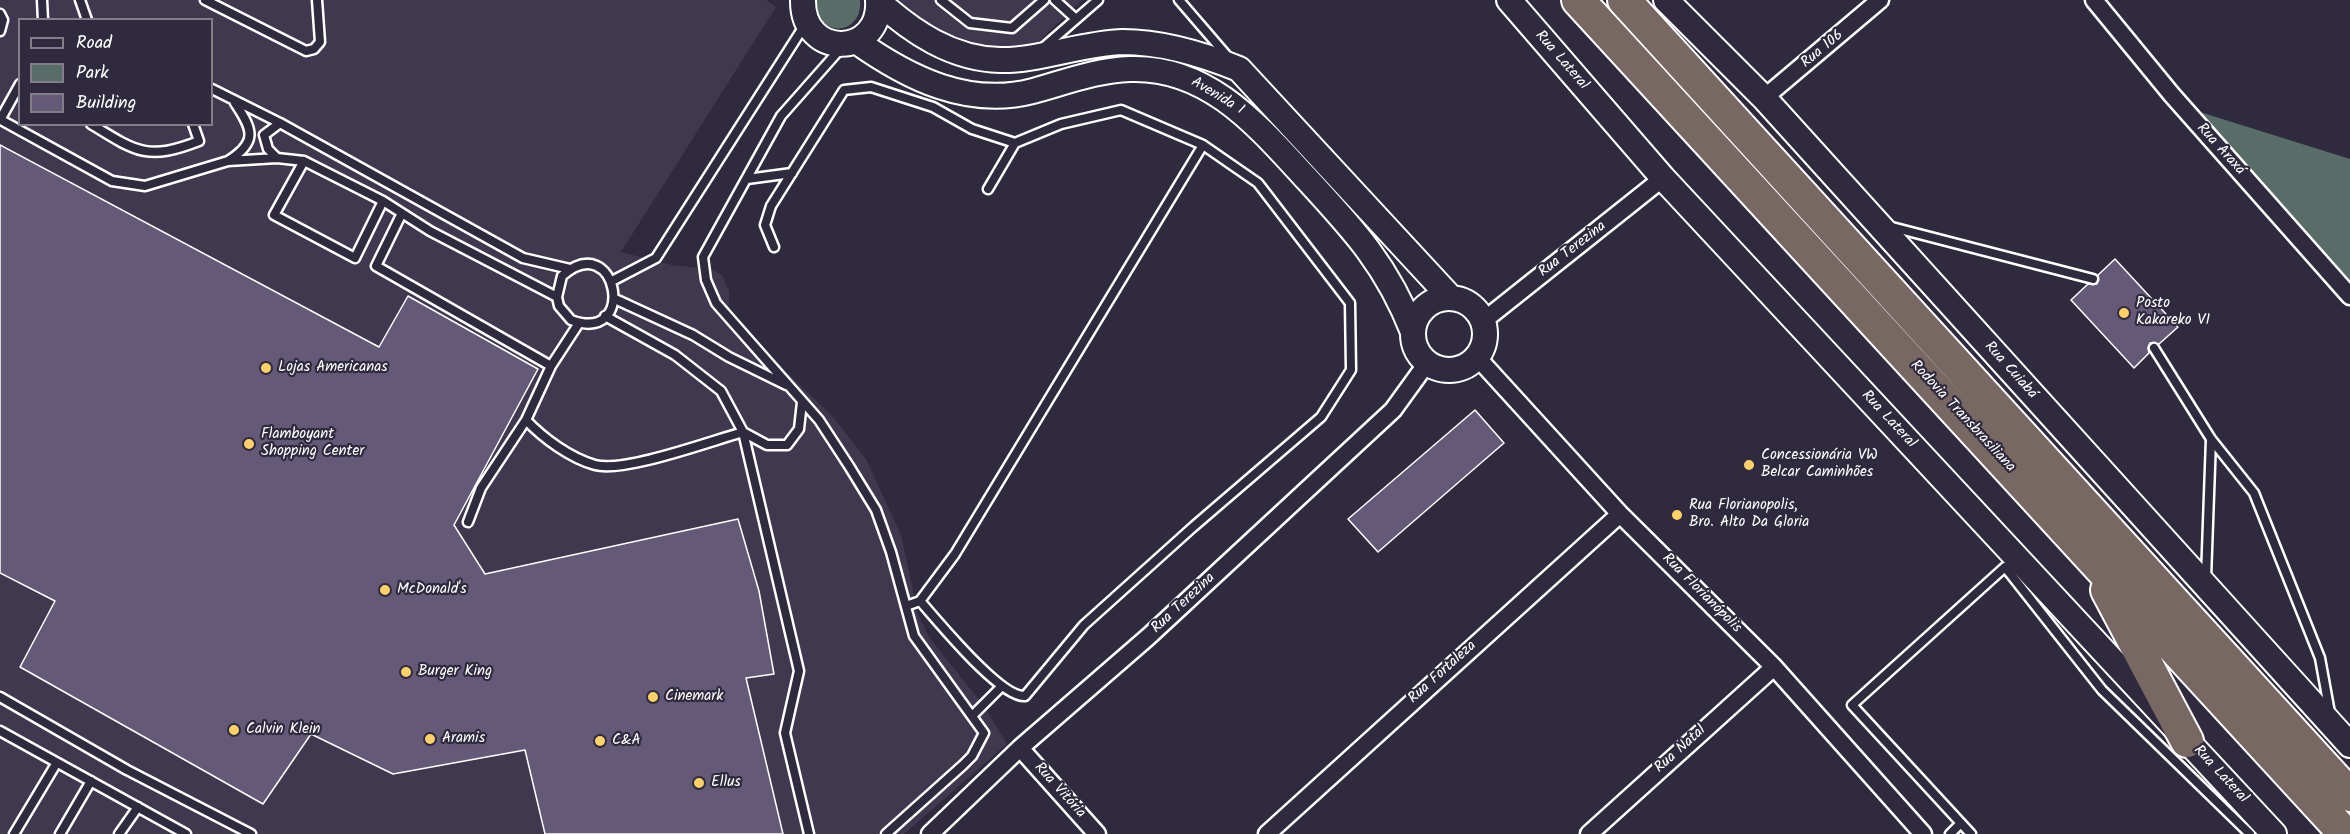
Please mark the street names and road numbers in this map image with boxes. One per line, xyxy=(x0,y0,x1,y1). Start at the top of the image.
street label: Rua 106 xyxy=(1798,27,1848,73)
street label: Rua Lateral xyxy=(1530,28,1592,94)
street label: Avenida I xyxy=(1187,74,1247,120)
street label: Rua Araxá xyxy=(2192,120,2248,180)
street label: Rua Terezina xyxy=(1536,218,1610,282)
street label: Rua Cuiabá xyxy=(1980,339,2040,403)
street label: Rodovia Transbrasiliana xyxy=(1906,357,2018,477)
street label: Rua Lateral xyxy=(1857,387,1919,453)
street label: Rua Florianópolis xyxy=(1657,550,1745,638)
street label: Rua Terezina xyxy=(1148,570,1220,638)
street label: Rua Fortaleza xyxy=(1405,638,1481,708)
street label: Rua Natal xyxy=(1652,722,1710,778)
street label: Rua Lateral xyxy=(2189,742,2251,808)
street label: Rua Vitória xyxy=(1029,759,1089,823)

